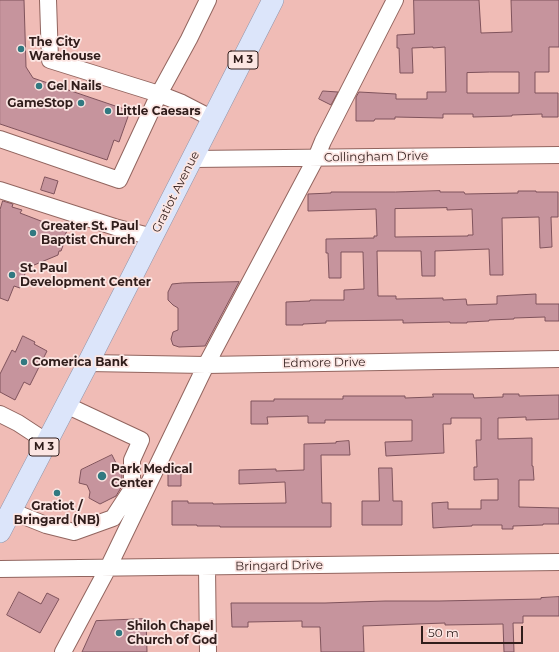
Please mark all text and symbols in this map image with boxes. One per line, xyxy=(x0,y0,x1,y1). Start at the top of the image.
place label: The City Warehouse xyxy=(29,35,101,63)
marker: The City Warehouse xyxy=(16,44,26,54)
road number: M 3 xyxy=(228,51,258,69)
place label: Gel Nails xyxy=(47,79,102,93)
marker: Gel Nails xyxy=(34,81,44,91)
place label: GameStop xyxy=(7,96,73,110)
marker: GameStop xyxy=(76,98,86,108)
place label: Little Caesars xyxy=(116,104,201,118)
marker: Little Caesars xyxy=(103,106,113,116)
street label: Gratiot Avenue xyxy=(149,149,203,235)
street label: Collingham Drive xyxy=(324,149,428,165)
place label: Greater St. Paul Baptist Church xyxy=(41,219,139,247)
marker: Greater St. Paul Baptist Church xyxy=(28,228,38,238)
place label: St. Paul Development Center xyxy=(20,261,151,289)
marker: St. Paul Development Center xyxy=(7,270,17,280)
place label: Comerica Bank xyxy=(32,355,128,369)
street label: Edmore Drive xyxy=(282,355,366,371)
marker: Comerica Bank xyxy=(19,357,29,367)
road number: M 3 xyxy=(29,438,59,456)
place label: Park Medical Center xyxy=(111,462,192,490)
marker: Park Medical Center xyxy=(96,470,108,482)
marker: Gratiot / Bringard (NB) xyxy=(52,488,62,498)
place label: Gratiot / Bringard (NB) xyxy=(14,499,100,527)
street label: Bringard Drive xyxy=(235,558,323,574)
scale bar xyxy=(423,618,525,644)
place label: Shiloh Chapel Church of God xyxy=(127,619,217,647)
text: 50 m xyxy=(428,625,459,640)
marker: Shiloh Chapel Church of God xyxy=(114,628,124,638)

